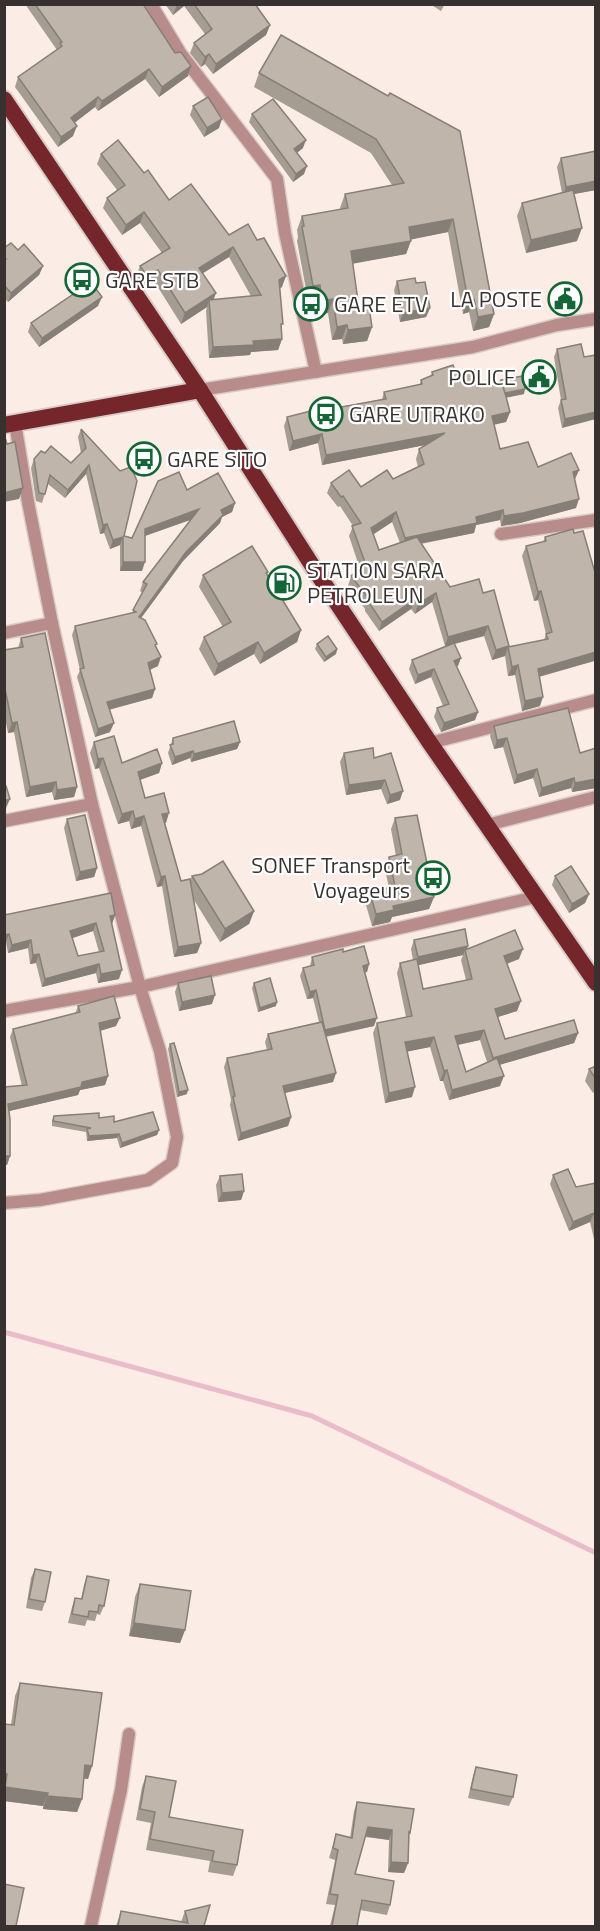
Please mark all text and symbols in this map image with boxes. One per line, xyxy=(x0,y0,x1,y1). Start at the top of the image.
bus stop icon: GARE STB xyxy=(64,262,100,298)
place label: GARE STB xyxy=(105,263,199,297)
public building icon: LA POSTE xyxy=(547,281,583,317)
place label: LA POSTE xyxy=(450,282,542,316)
bus stop icon: GARE ETV xyxy=(293,286,329,322)
place label: GARE ETV xyxy=(334,287,428,321)
public building icon: POLICE xyxy=(521,359,557,395)
place label: POLICE xyxy=(448,360,516,394)
bus stop icon: GARE UTRAKO xyxy=(308,396,344,432)
place label: GARE UTRAKO xyxy=(349,397,485,431)
bus stop icon: GARE SITO xyxy=(126,441,162,477)
place label: GARE SITO xyxy=(167,442,267,476)
place label: STATION SARA PETROLEUN xyxy=(307,553,444,612)
fuel station icon: STATION SARA PETROLEUN xyxy=(266,565,302,601)
place label: SONEF Transport Voyageurs xyxy=(251,848,410,907)
bus stop icon: SONEF Transport Voyageurs xyxy=(415,860,451,896)

